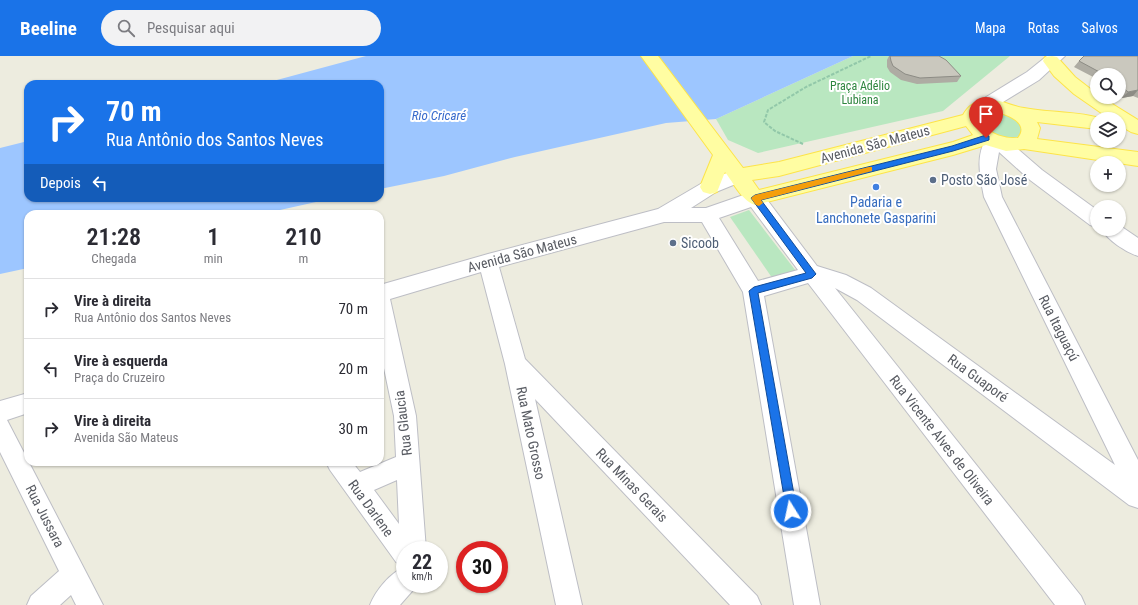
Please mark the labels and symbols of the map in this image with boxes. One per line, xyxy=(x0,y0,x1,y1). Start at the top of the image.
park label: Praça Adélio Lubiana xyxy=(830,79,890,107)
pin xyxy=(969,97,1003,138)
water label: Rio Cricaré xyxy=(412,108,466,123)
street label: Avenida São Mateus xyxy=(819,122,931,166)
place label: Posto São José xyxy=(941,172,1028,188)
marker: Posto São José xyxy=(928,175,938,185)
marker: Padaria e Lanchonete Gasparini xyxy=(871,182,881,192)
place label: Padaria e Lanchonete Gasparini xyxy=(816,194,936,226)
street label: Avenida São Mateus xyxy=(466,231,578,275)
place label: Sicoob xyxy=(681,235,719,251)
marker: Sicoob xyxy=(668,238,678,248)
street label: Rua Itaguaçú xyxy=(1036,292,1082,364)
street label: Rua Guaporé xyxy=(945,351,1012,405)
street label: Rua Vicente Alves de Oliveira xyxy=(886,372,998,508)
street label: Rua Mato Grosso xyxy=(513,385,549,481)
street label: Rua Glaucia xyxy=(391,390,415,456)
street label: Rua Minas Gerais xyxy=(593,445,671,525)
street label: Rua Darlene xyxy=(345,477,397,540)
street label: Rua Jussara xyxy=(22,482,68,550)
position arrow xyxy=(770,490,812,532)
speed limit sign: 30 xyxy=(456,541,508,593)

